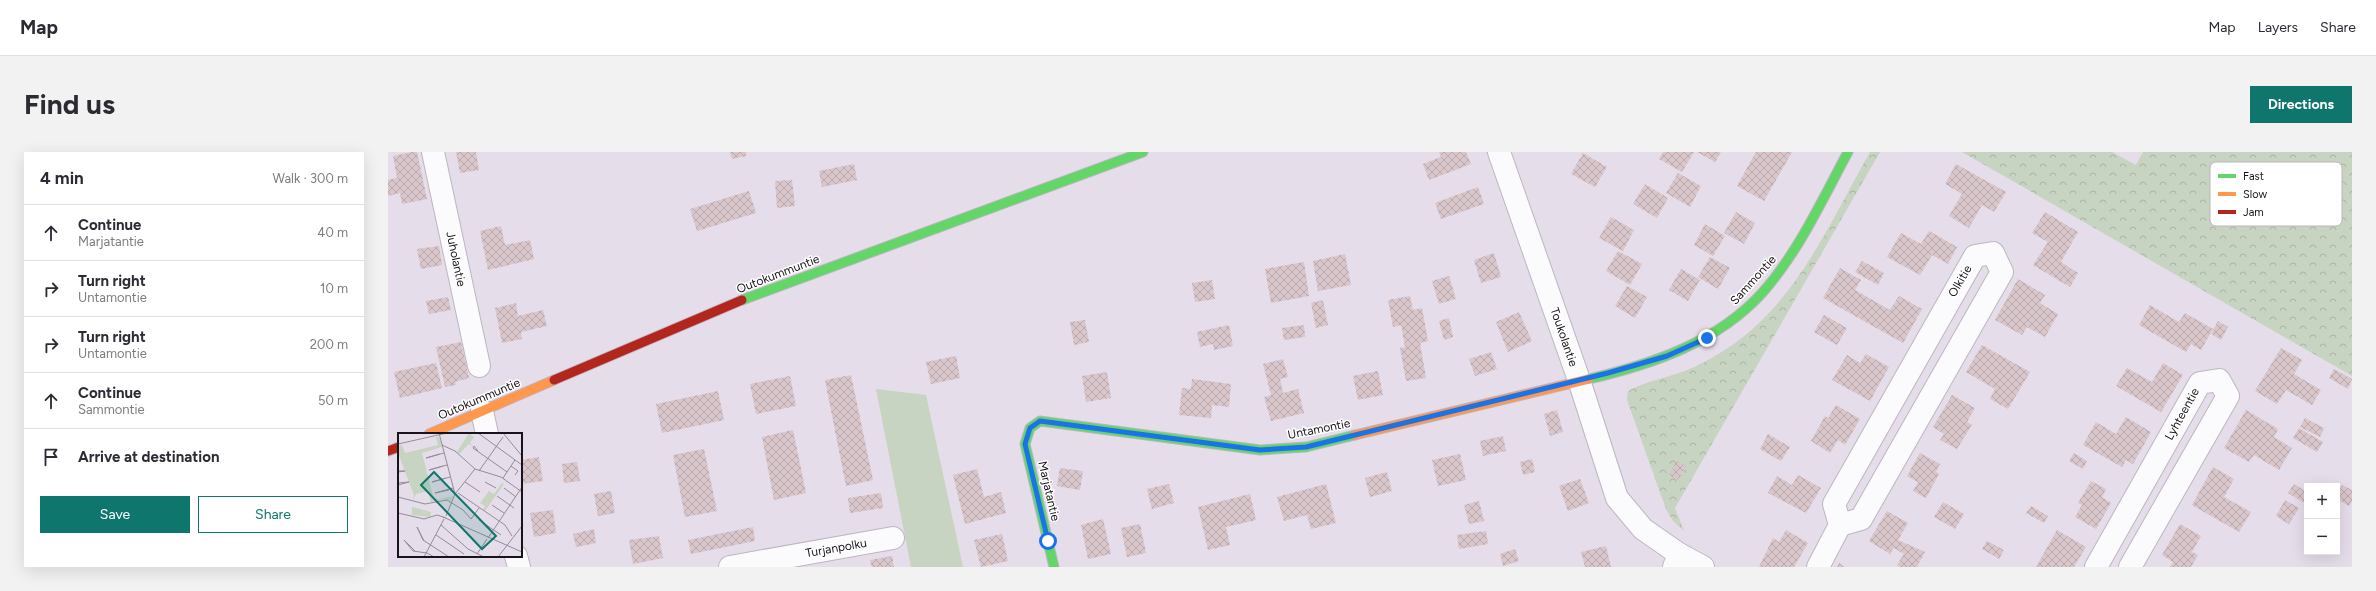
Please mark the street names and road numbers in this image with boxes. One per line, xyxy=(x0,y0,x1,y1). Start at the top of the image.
street label: Juholantie xyxy=(443,230,469,288)
street label: Outokummuntie xyxy=(735,252,822,296)
street label: Sammontie xyxy=(1727,252,1779,308)
street label: Olkitie xyxy=(1945,262,1975,299)
street label: Toukolantie xyxy=(1547,306,1581,369)
street label: Outokummuntie xyxy=(436,375,522,423)
street label: Lyhteentie xyxy=(2162,385,2202,442)
street label: Untamontie xyxy=(1286,416,1352,442)
street label: Marjatantie xyxy=(1035,460,1063,523)
street label: Turjanpolku xyxy=(804,536,868,560)

